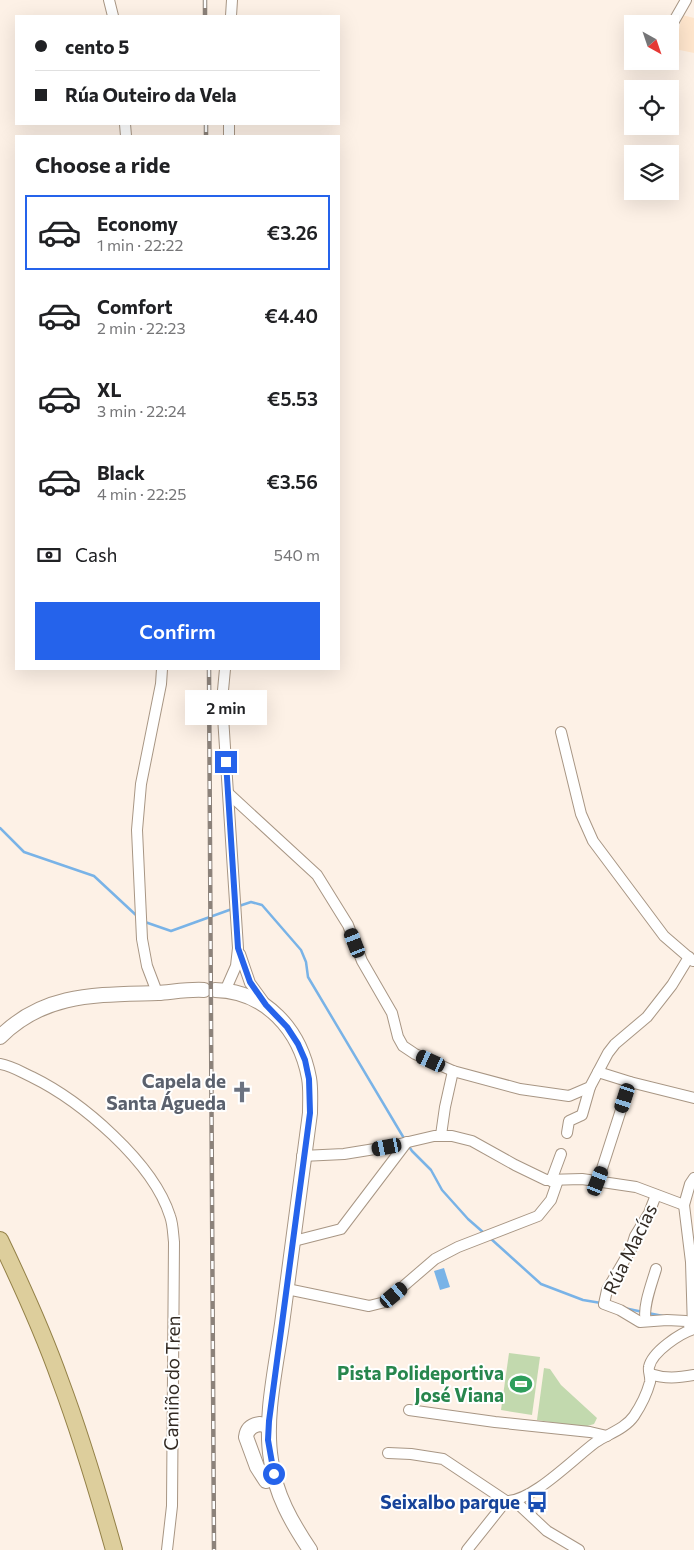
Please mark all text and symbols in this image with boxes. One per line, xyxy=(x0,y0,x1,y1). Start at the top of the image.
north arrow xyxy=(624,15,679,70)
map controls xyxy=(624,15,679,200)
text: cento 5 xyxy=(65,35,129,58)
button: locate xyxy=(624,80,679,135)
text: Rúa Outeiro da Vela xyxy=(65,83,237,106)
button: layers xyxy=(624,145,679,200)
text: Choose a ride xyxy=(35,151,170,178)
icon: car xyxy=(37,210,82,255)
text: Economy xyxy=(97,212,178,235)
text: €3.26 xyxy=(267,221,318,244)
text: 1 min · 22:22 xyxy=(97,235,183,254)
icon: car xyxy=(37,293,82,338)
text: Comfort xyxy=(97,295,173,318)
text: €4.40 xyxy=(264,304,318,327)
text: 2 min · 22:23 xyxy=(97,318,186,337)
icon: car xyxy=(37,376,82,421)
text: XL xyxy=(97,378,122,401)
text: €5.53 xyxy=(267,387,318,410)
text: 3 min · 22:24 xyxy=(97,401,186,420)
icon: car xyxy=(37,459,82,504)
text: Black xyxy=(97,461,145,484)
text: €3.56 xyxy=(266,470,318,493)
text: 4 min · 22:25 xyxy=(97,484,186,503)
icon: cash xyxy=(35,541,63,569)
text: Cash xyxy=(75,543,117,566)
text: 540 m xyxy=(274,545,320,564)
button: Confirm xyxy=(35,602,320,660)
callout: 2 min xyxy=(185,690,267,724)
text: 2 min xyxy=(206,698,246,717)
route end xyxy=(215,751,237,773)
car xyxy=(342,926,367,960)
car xyxy=(414,1048,447,1074)
place label: Capela de Santa Águeda xyxy=(106,1069,226,1114)
church icon: Capela de Santa Águeda xyxy=(229,1079,255,1105)
car xyxy=(613,1081,636,1115)
car xyxy=(370,1137,403,1157)
car xyxy=(585,1164,610,1198)
street label: Rúa Macías xyxy=(598,1200,661,1298)
car xyxy=(377,1280,410,1310)
street label: Camiño do Tren xyxy=(159,1315,184,1451)
place label: Pista Polideportiva José Viana xyxy=(337,1361,504,1406)
sports icon: Pista Polideportiva José Viana xyxy=(508,1371,534,1397)
route start xyxy=(263,1463,285,1485)
bus stop icon: Seixalbo parque xyxy=(524,1489,550,1515)
place label: Seixalbo parque xyxy=(380,1490,520,1513)

